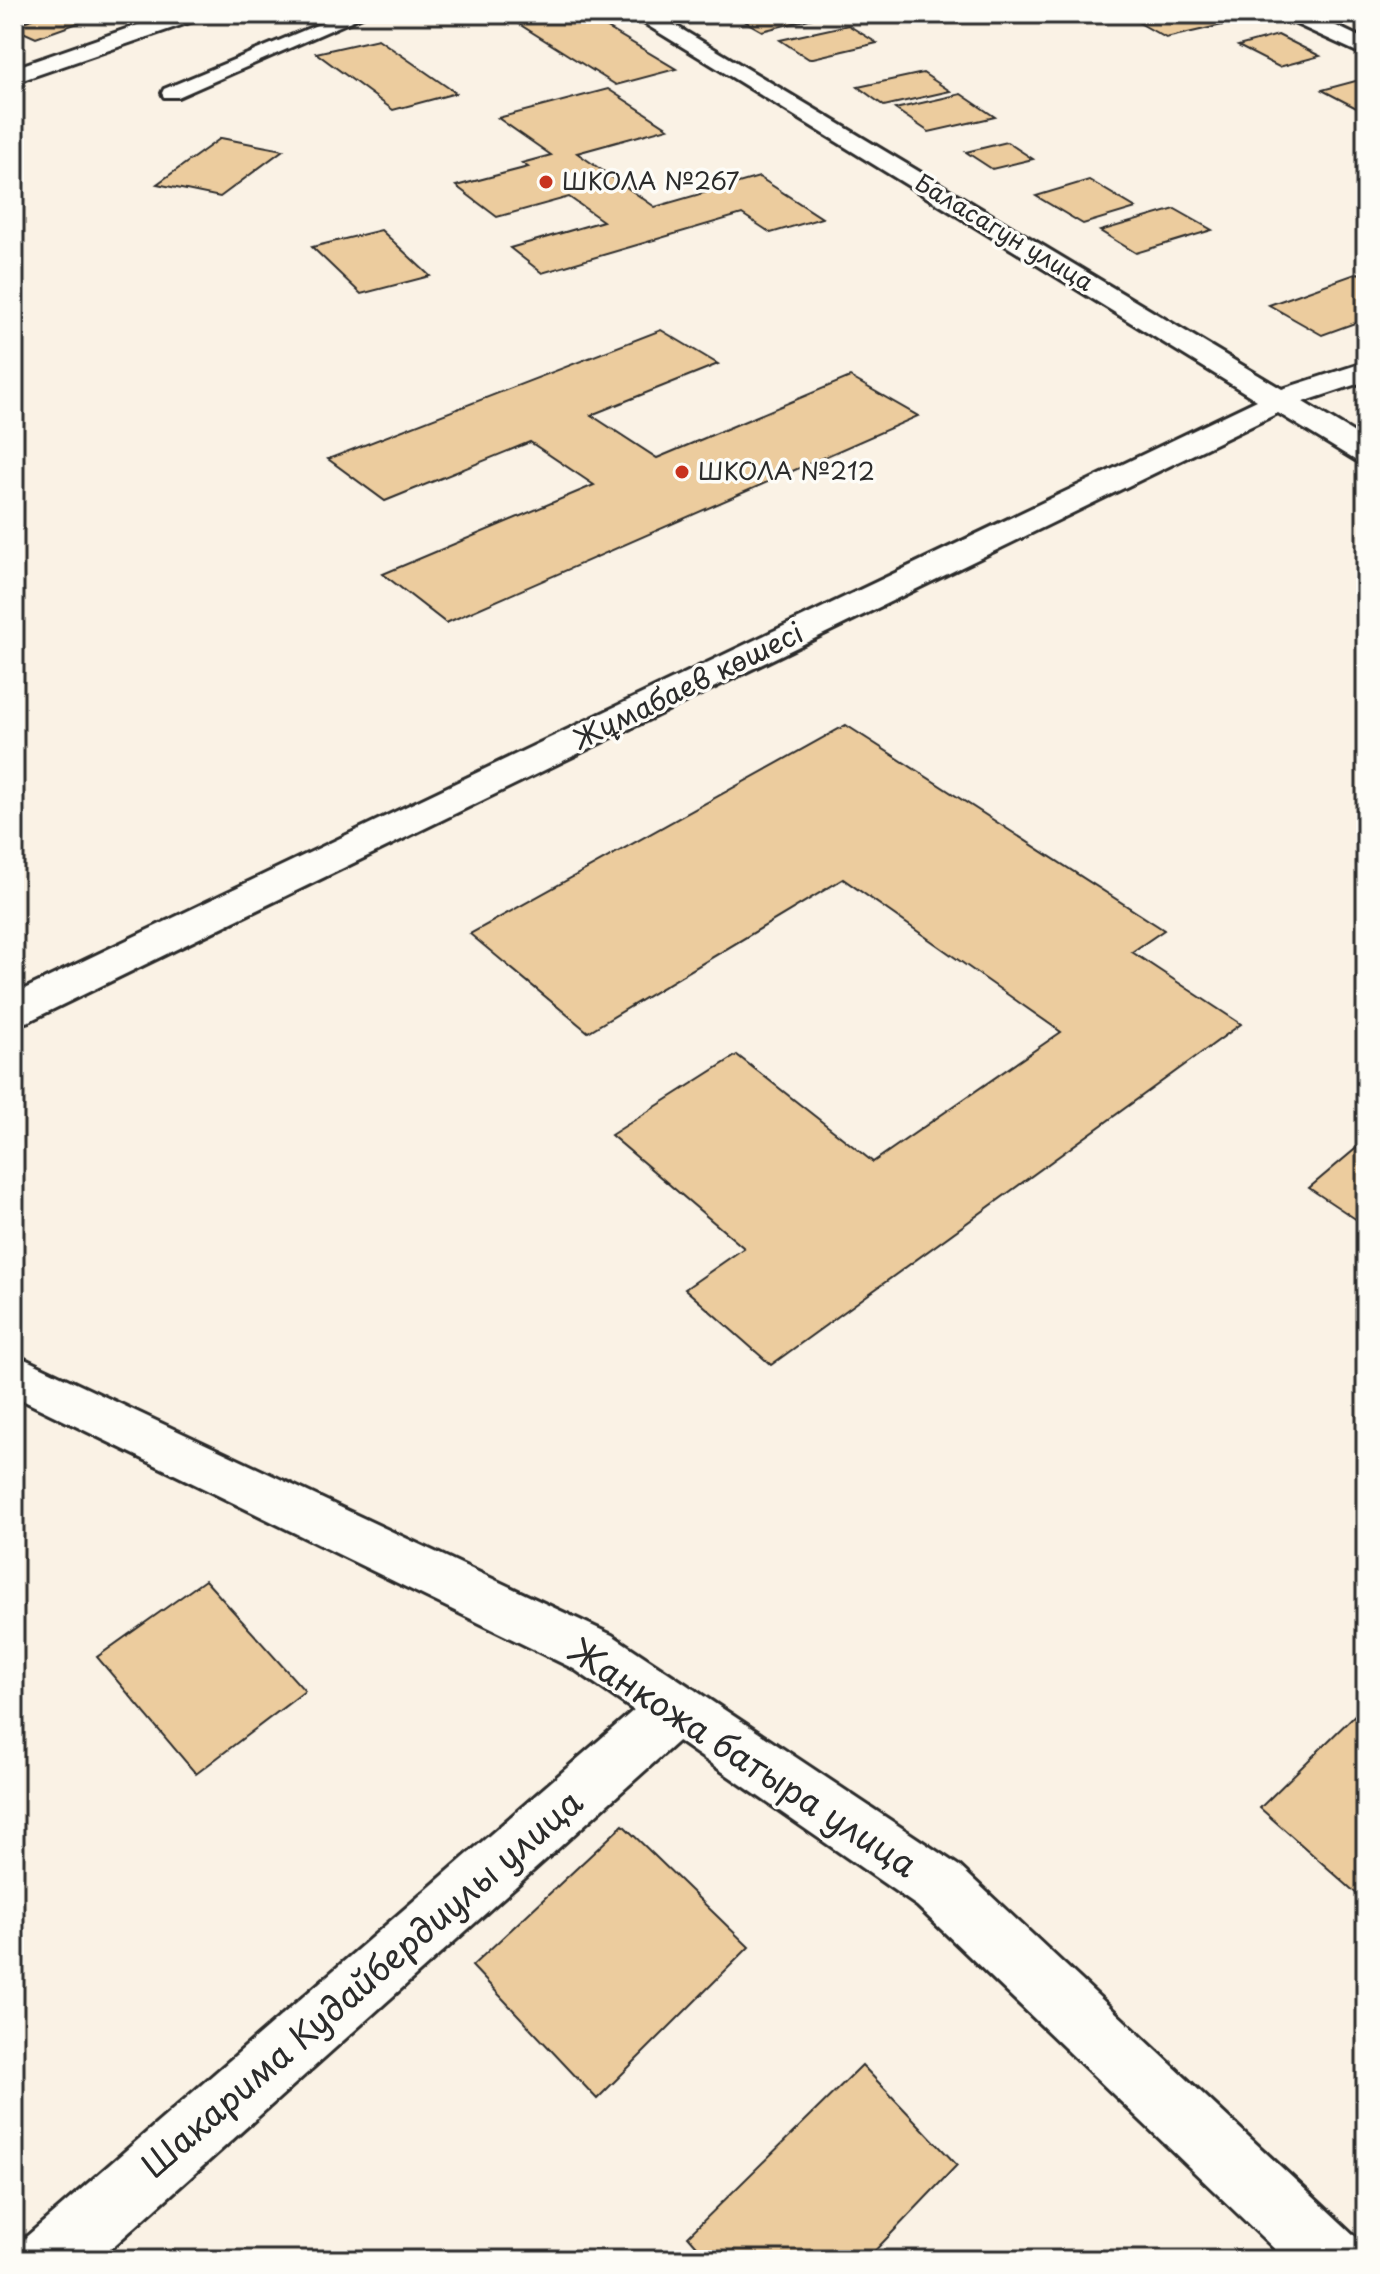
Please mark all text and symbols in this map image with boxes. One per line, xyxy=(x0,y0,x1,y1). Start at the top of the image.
place label: ШКОЛА №267 xyxy=(562,162,740,198)
street label: Баласагун улица xyxy=(909,164,1101,299)
marker: ШКОЛА №267 xyxy=(537,173,555,191)
place label: ШКОЛА №212 xyxy=(698,452,875,488)
marker: ШКОЛА №212 xyxy=(673,463,691,481)
street label: Жұмабаев көшесі xyxy=(565,610,810,759)
street label: Жанкожа батыра улица xyxy=(559,1623,929,1889)
street label: Шакарима Кудайбердиулы улица xyxy=(128,1775,593,2189)

